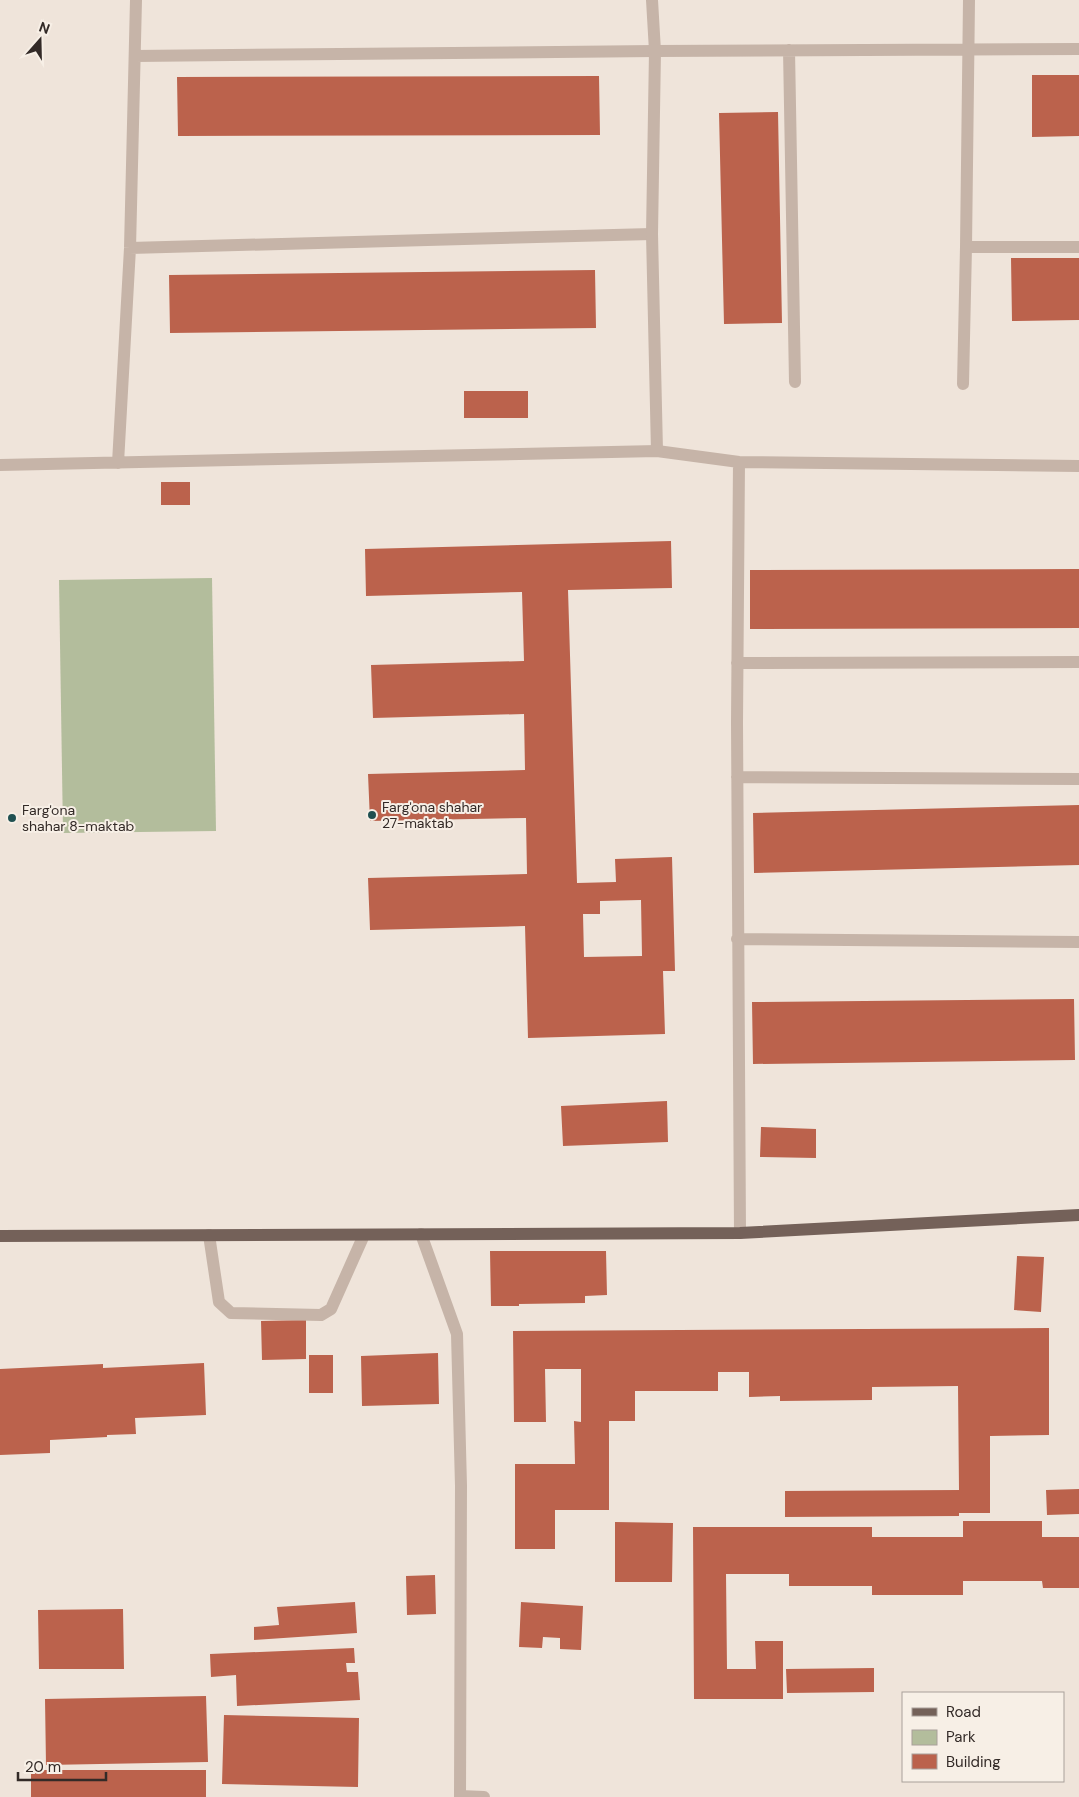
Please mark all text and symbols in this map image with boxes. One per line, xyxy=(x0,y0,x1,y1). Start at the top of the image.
north arrow xyxy=(15,15,65,65)
text: N xyxy=(37,18,52,38)
place label: Farg'ona shahar 27-maktab xyxy=(382,798,482,832)
place label: Farg'ona shahar 8-maktab xyxy=(22,801,135,835)
marker: Farg'ona shahar 27-maktab xyxy=(366,809,378,821)
marker: Farg'ona shahar 8-maktab xyxy=(6,812,18,824)
legend xyxy=(902,1692,1064,1782)
text: Road xyxy=(946,1702,981,1722)
text: Park xyxy=(946,1727,976,1747)
scale bar xyxy=(18,1750,105,1782)
text: Building xyxy=(946,1752,1001,1772)
text: 20 m xyxy=(25,1757,61,1777)

